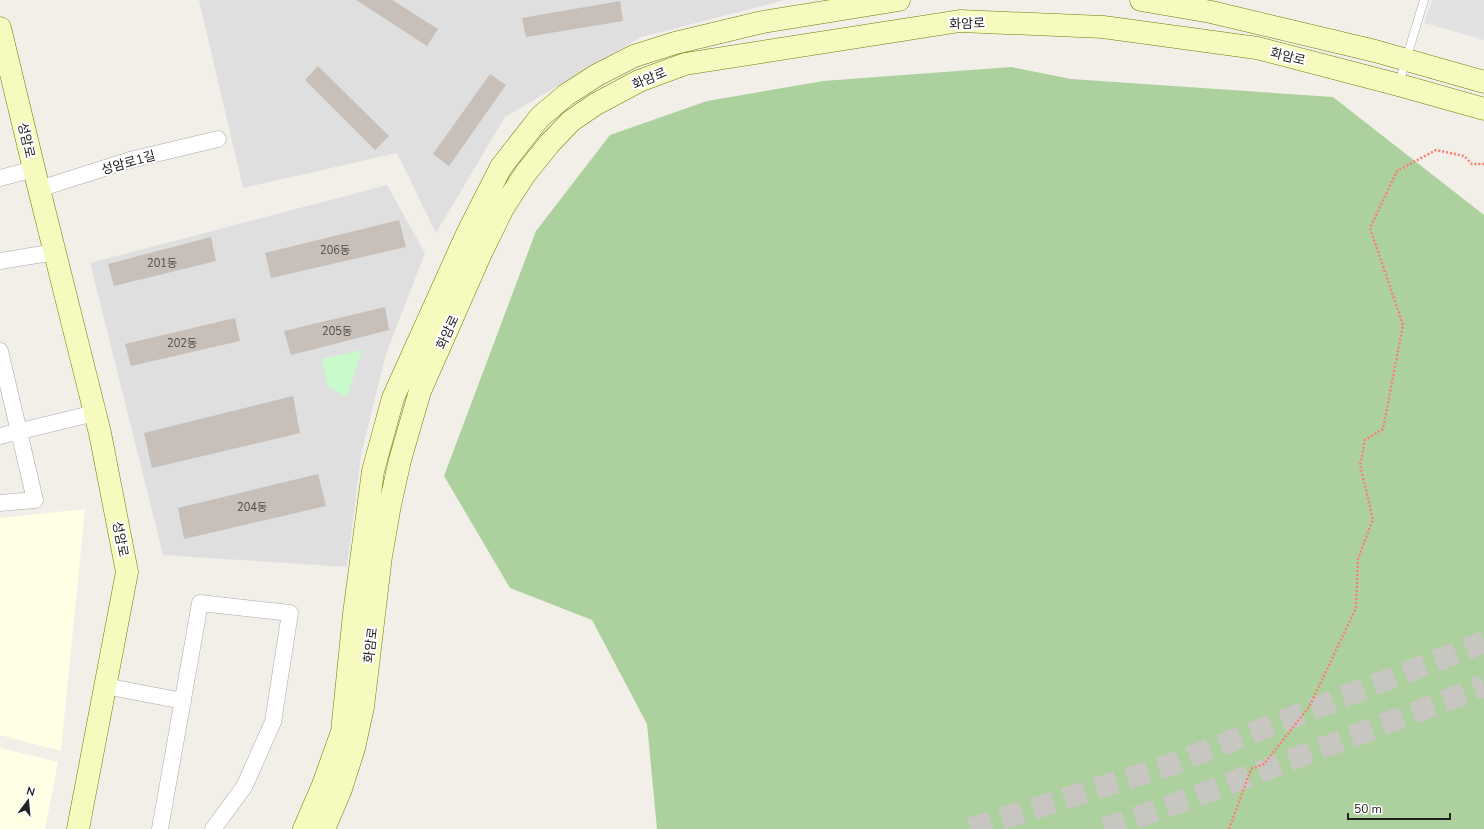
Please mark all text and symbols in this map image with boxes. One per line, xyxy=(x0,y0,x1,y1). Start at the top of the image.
street label: 화암로 xyxy=(949,14,985,34)
street label: 화암로 xyxy=(1268,44,1307,70)
street label: 화암로 xyxy=(629,64,669,94)
street label: 성암로 xyxy=(13,121,39,160)
street label: 성암로1길 xyxy=(99,147,157,179)
house number: 206동 xyxy=(320,243,350,258)
house number: 201동 xyxy=(147,256,177,271)
street label: 화암로 xyxy=(432,312,464,352)
house number: 205동 xyxy=(322,324,352,339)
house number: 202동 xyxy=(167,336,197,351)
house number: 204동 xyxy=(237,500,267,515)
street label: 성암로 xyxy=(108,520,132,559)
street label: 화암로 xyxy=(360,626,382,664)
north arrow xyxy=(8,781,48,821)
text: N xyxy=(25,784,37,800)
scale bar xyxy=(1348,795,1450,821)
text: 50 m xyxy=(1354,801,1382,817)

